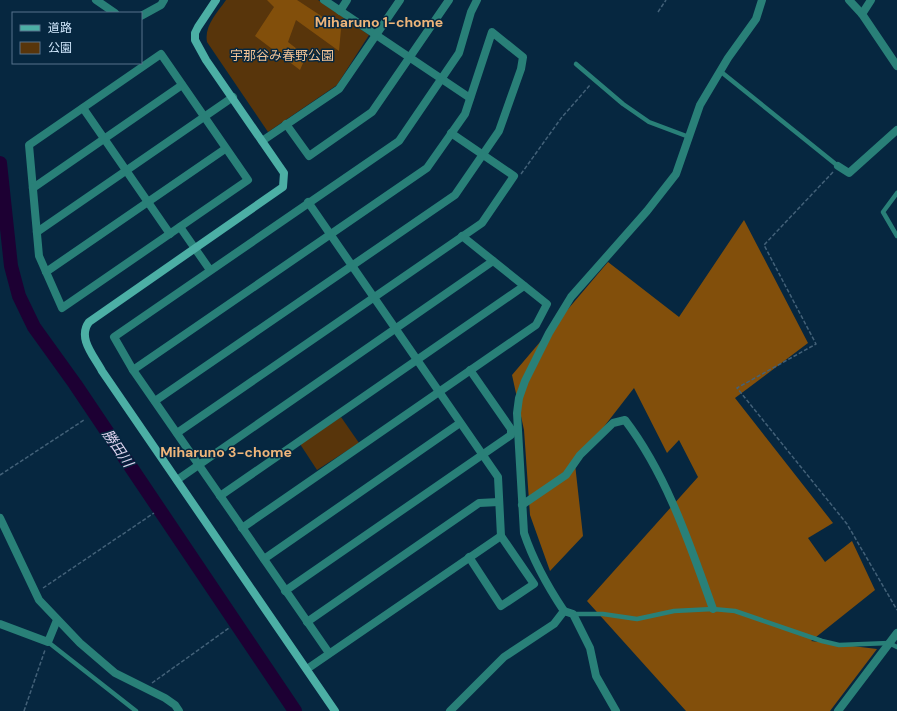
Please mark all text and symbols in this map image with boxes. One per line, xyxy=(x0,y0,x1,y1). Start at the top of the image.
legend xyxy=(12,12,142,64)
district label: Miharuno 1-chome xyxy=(315,13,443,31)
text: 道路 xyxy=(48,20,72,36)
text: 公園 xyxy=(48,40,72,56)
park label: 宇那谷み春野公園 xyxy=(230,47,334,64)
water label: 勝田川 xyxy=(99,426,138,472)
district label: Miharuno 3-chome xyxy=(160,443,292,461)

